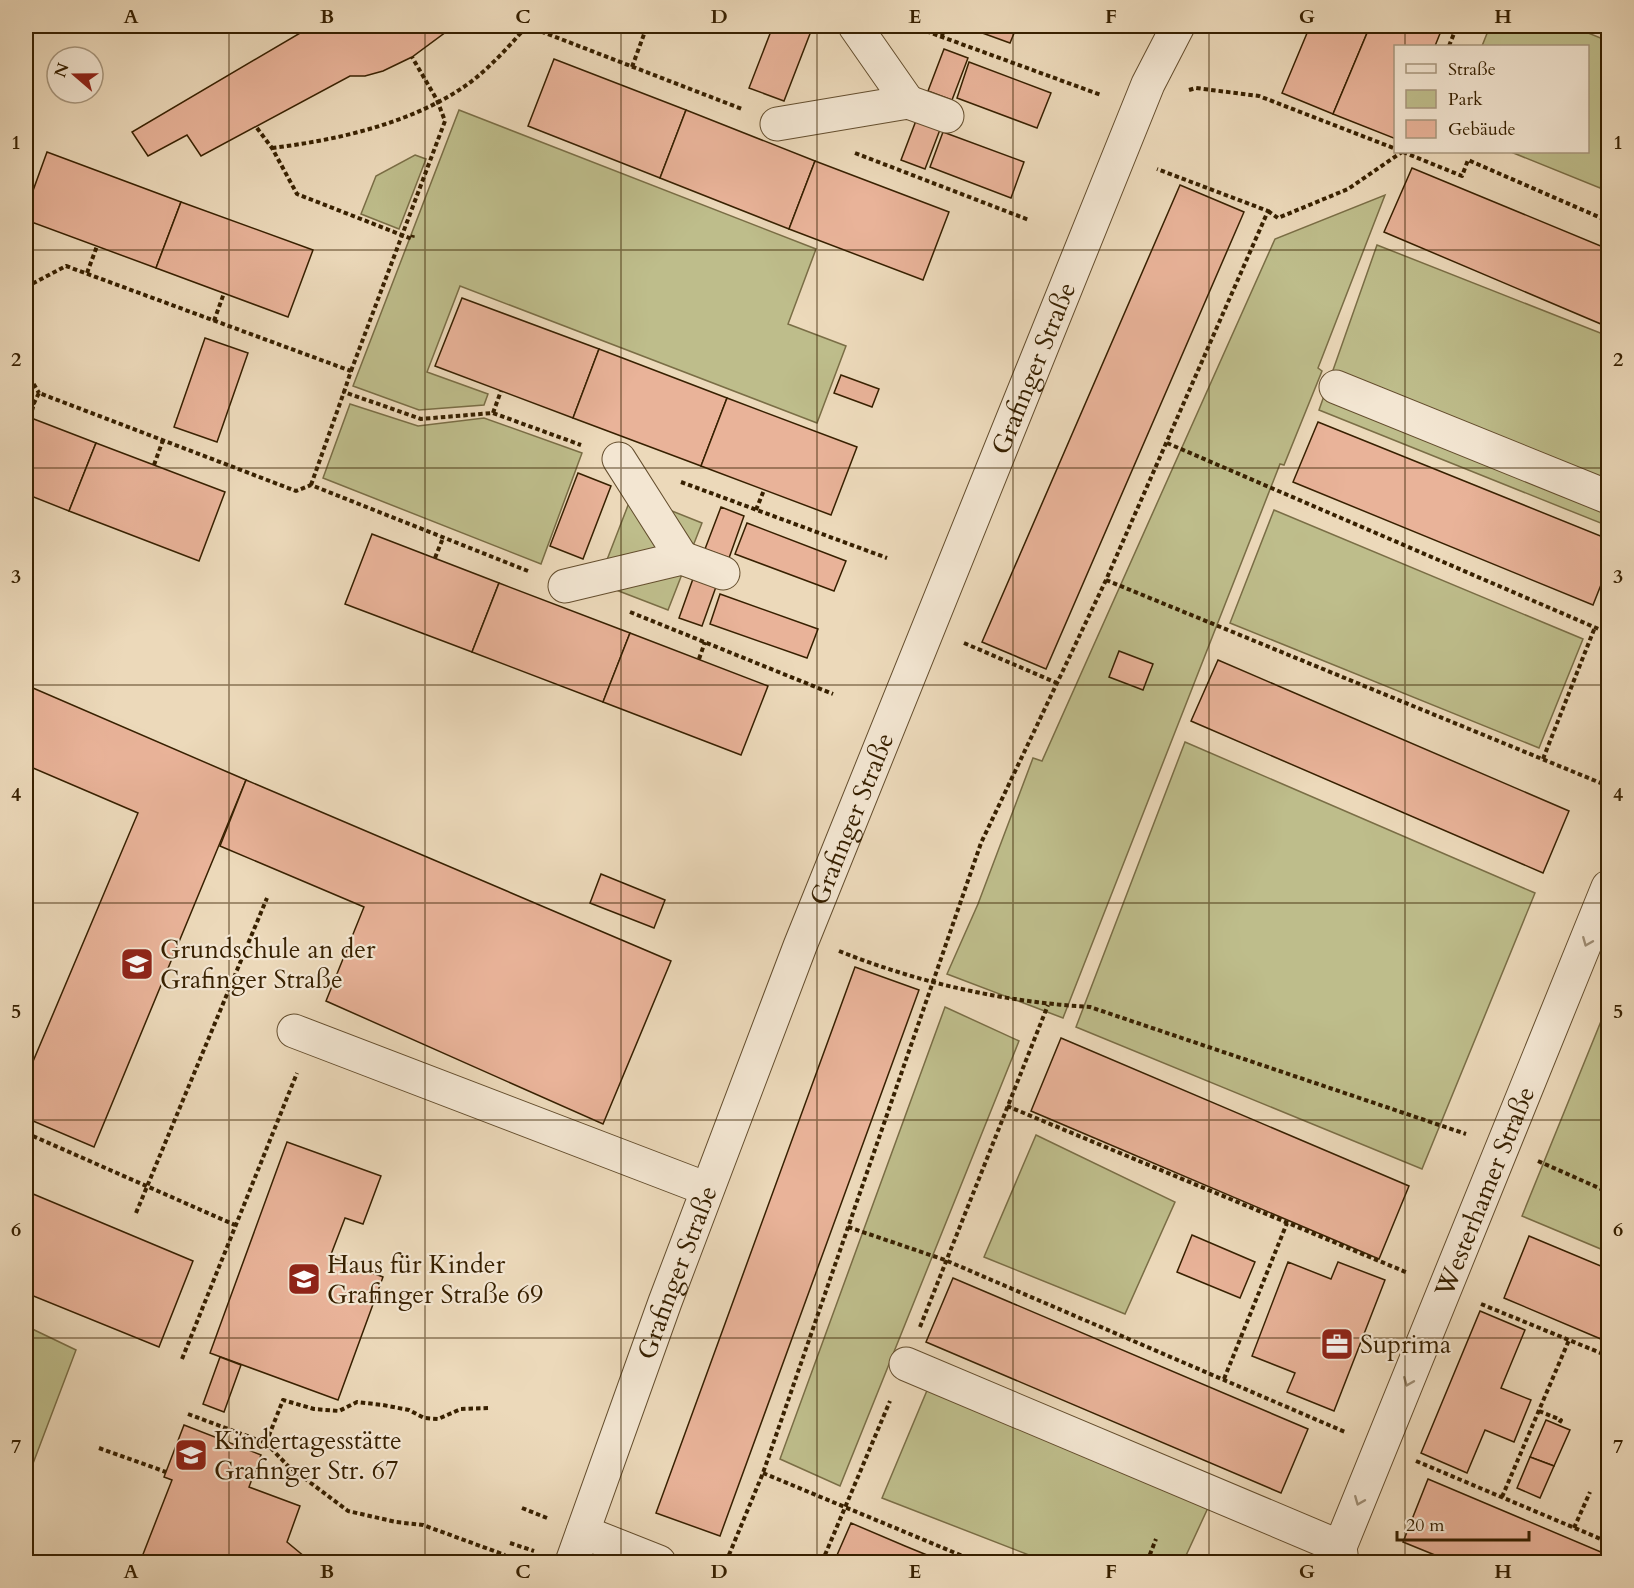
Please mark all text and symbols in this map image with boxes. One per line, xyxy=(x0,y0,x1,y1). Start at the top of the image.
text: A xyxy=(123,3,139,30)
text: B xyxy=(320,3,334,30)
text: C xyxy=(515,3,531,30)
text: D xyxy=(710,3,728,30)
text: E xyxy=(909,3,921,30)
text: F xyxy=(1105,3,1117,30)
text: G xyxy=(1299,3,1315,30)
text: H xyxy=(1494,3,1512,30)
north arrow xyxy=(45,45,105,105)
legend xyxy=(1394,45,1589,153)
text: Straße xyxy=(1448,57,1496,82)
text: N xyxy=(49,60,75,81)
text: Park xyxy=(1448,87,1483,112)
text: Gebäude xyxy=(1448,117,1516,142)
text: 1 xyxy=(11,129,21,156)
text: 1 xyxy=(1613,129,1623,156)
street label: Grafinger Straße xyxy=(983,277,1084,460)
text: 2 xyxy=(11,346,21,373)
text: 2 xyxy=(1613,346,1623,373)
text: 3 xyxy=(11,563,21,590)
text: 3 xyxy=(1613,563,1623,590)
street label: Grafinger Straße xyxy=(801,728,902,910)
text: 4 xyxy=(11,781,21,808)
text: 4 xyxy=(1613,781,1623,808)
place label: Grundschule an der Grafinger Straße xyxy=(160,932,376,997)
one-way arrow xyxy=(1582,935,1594,946)
school or university icon: Grundschule an der Grafinger Straße xyxy=(119,946,155,982)
text: 5 xyxy=(11,998,21,1025)
text: 5 xyxy=(1613,998,1623,1025)
street label: Westerhamer Straße xyxy=(1426,1081,1543,1303)
street label: Grafinger Straße xyxy=(629,1181,726,1364)
text: 6 xyxy=(11,1216,21,1243)
text: 6 xyxy=(1613,1216,1623,1243)
place label: Haus für Kinder Grafinger Straße 69 xyxy=(327,1247,543,1312)
school or university icon: Haus für Kinder Grafinger Straße 69 xyxy=(286,1261,322,1297)
office icon: Suprima xyxy=(1319,1326,1355,1362)
place label: Suprima xyxy=(1360,1327,1451,1362)
one-way arrow xyxy=(1403,1376,1415,1387)
place label: Kindertagesstätte Grafinger Str. 67 xyxy=(214,1423,402,1488)
text: 7 xyxy=(11,1433,21,1460)
text: 7 xyxy=(1613,1433,1623,1460)
school or university icon: Kindertagesstätte Grafinger Str. 67 xyxy=(173,1437,209,1473)
one-way arrow xyxy=(1354,1495,1366,1506)
scale bar xyxy=(1397,1504,1529,1542)
text: 20 m xyxy=(1406,1513,1445,1538)
text: A xyxy=(123,1558,139,1585)
text: B xyxy=(320,1558,334,1585)
text: C xyxy=(515,1558,531,1585)
text: D xyxy=(710,1558,728,1585)
text: E xyxy=(909,1558,921,1585)
text: F xyxy=(1105,1558,1117,1585)
text: G xyxy=(1299,1558,1315,1585)
text: H xyxy=(1494,1558,1512,1585)

